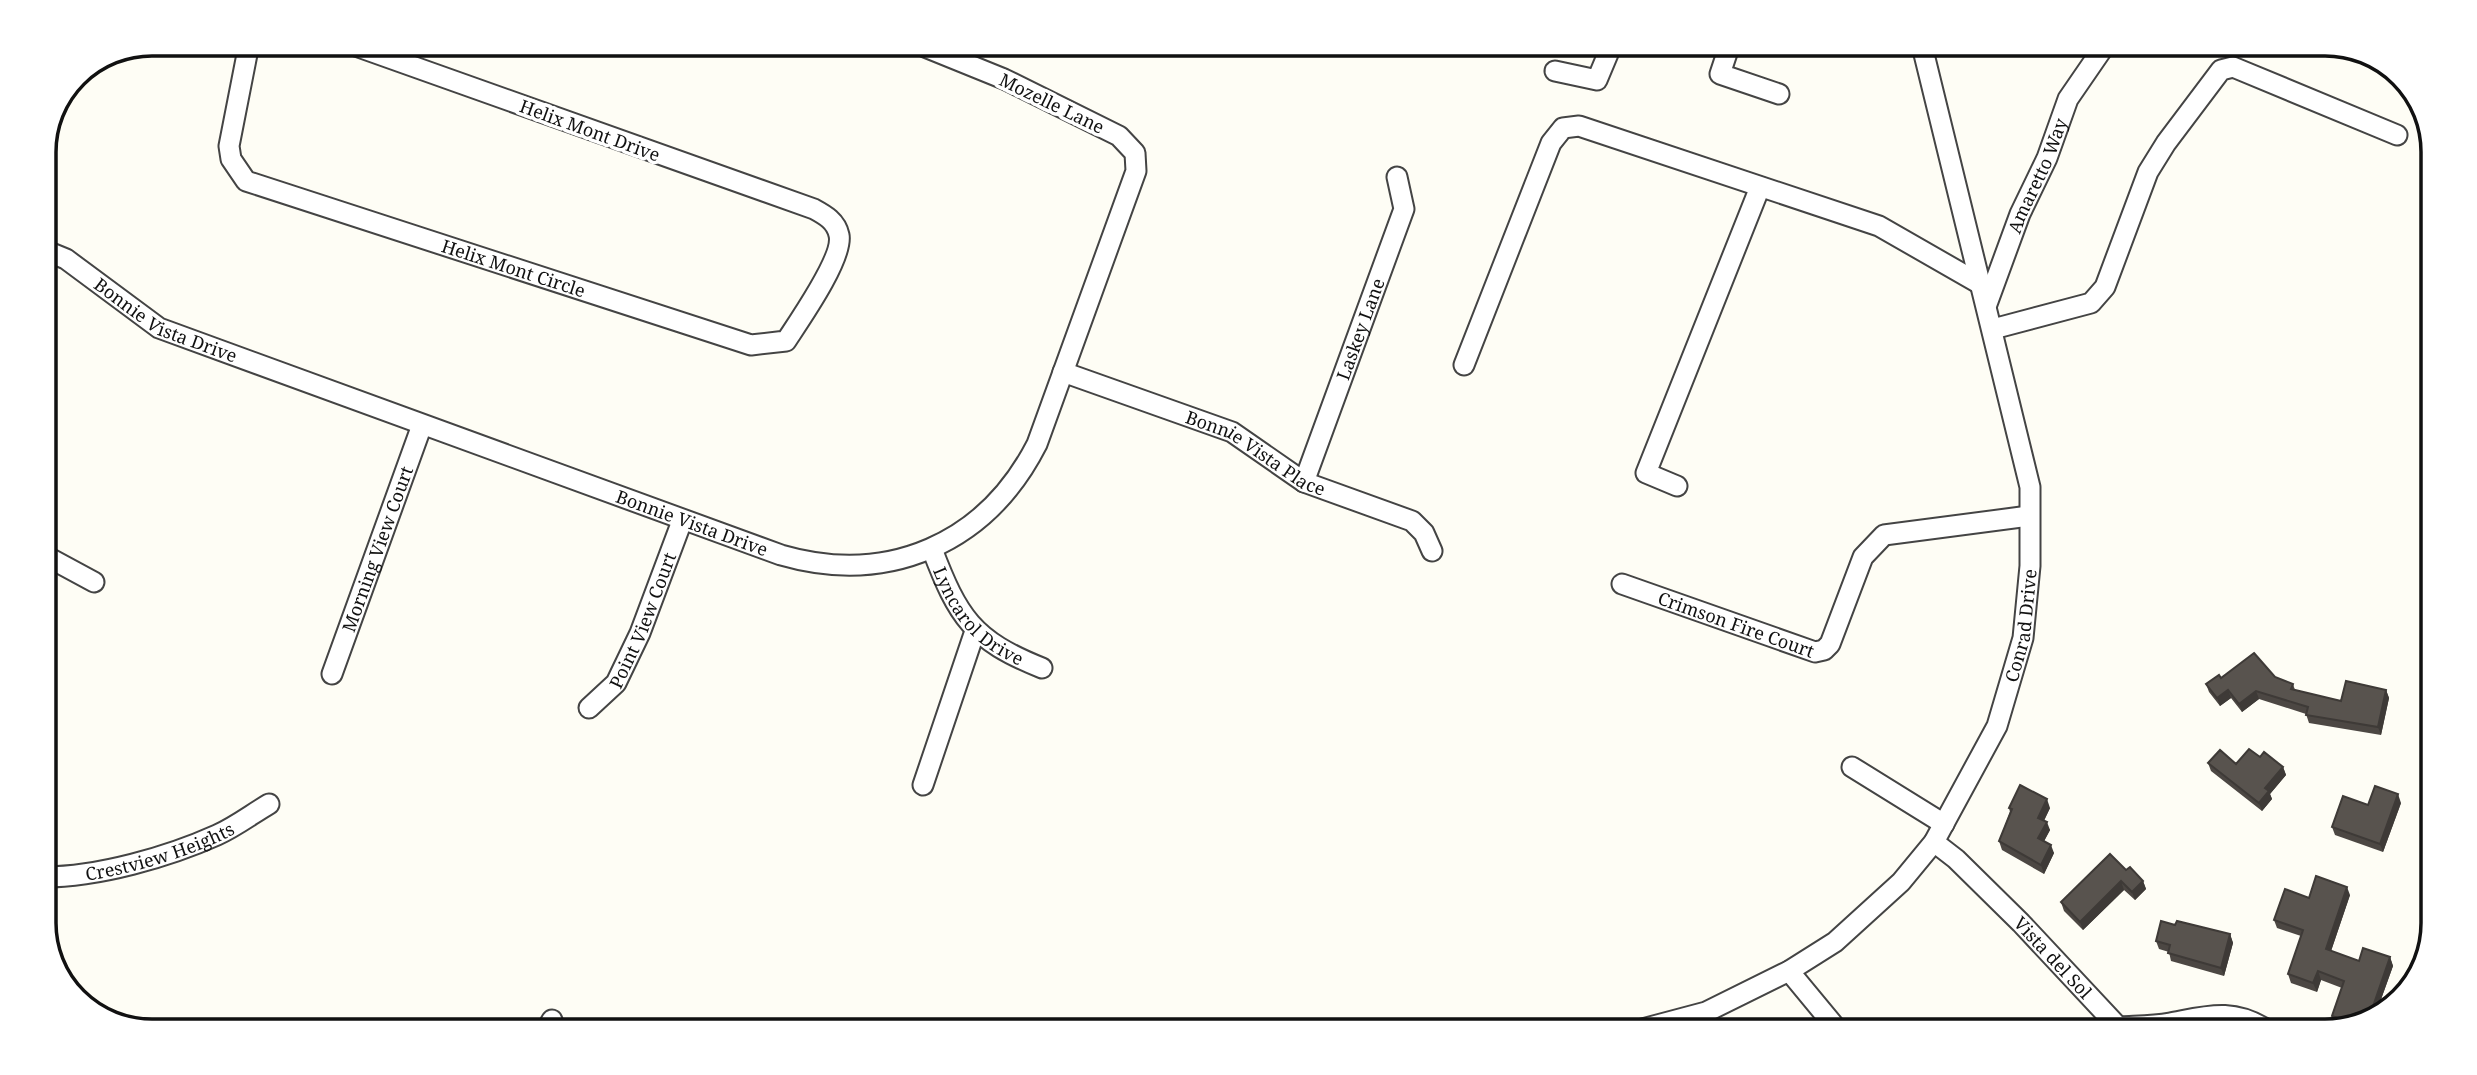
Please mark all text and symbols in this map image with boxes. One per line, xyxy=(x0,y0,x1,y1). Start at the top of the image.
street label: Mozelle Lane xyxy=(995,67,1109,139)
street label: Helix Mont Drive xyxy=(517,93,663,167)
street label: Amaretto Way xyxy=(2002,114,2073,236)
street label: Helix Mont Circle xyxy=(439,233,588,302)
street label: Bonnie Vista Drive xyxy=(89,272,241,368)
street label: Laskey Lane xyxy=(1330,275,1390,383)
street label: Bonnie Vista Place xyxy=(1183,405,1329,501)
street label: Morning View Court xyxy=(336,463,418,635)
street label: Bonnie Vista Drive xyxy=(613,484,771,561)
street label: Point View Court xyxy=(603,549,681,692)
street label: Lyncarol Drive xyxy=(928,563,1028,670)
street label: Conrad Drive xyxy=(1999,568,2042,685)
street label: Crimson Fire Court xyxy=(1655,586,1817,663)
street label: Crestview Heights xyxy=(83,817,238,886)
street label: Vista del Sol xyxy=(2009,911,2098,1004)

